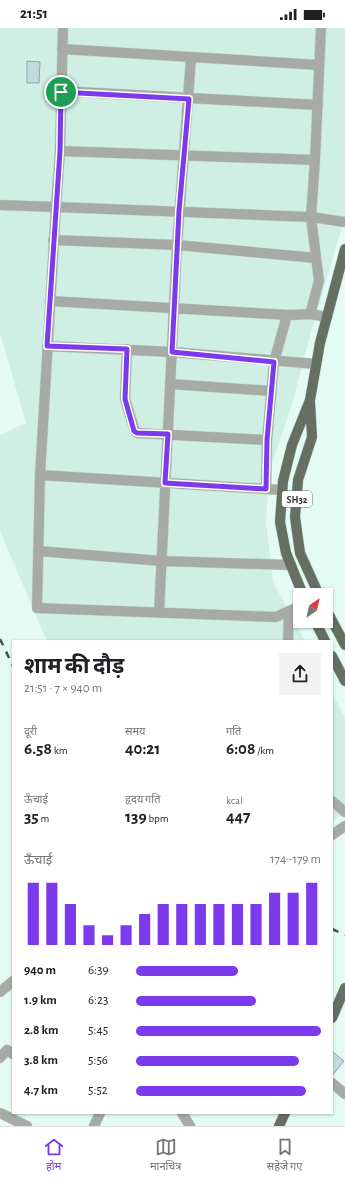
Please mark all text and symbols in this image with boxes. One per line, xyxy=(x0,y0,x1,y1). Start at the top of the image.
text: 21:51 xyxy=(20,6,48,21)
pin xyxy=(44,75,78,109)
icon: arrive xyxy=(50,81,72,103)
road number: SH32 xyxy=(282,491,312,507)
north arrow xyxy=(293,588,333,628)
map controls xyxy=(293,588,333,628)
button: share xyxy=(279,653,321,695)
text: शाम की दौड़ xyxy=(24,655,124,677)
text: 21:51 · 7 × 940 m xyxy=(24,682,102,695)
text: दूरी xyxy=(24,726,37,737)
text: समय xyxy=(125,726,145,737)
text: गति xyxy=(226,726,241,737)
text: 6.58 xyxy=(24,740,52,757)
text: 40:21 xyxy=(125,740,160,757)
text: 6:08 xyxy=(226,740,255,757)
text: km xyxy=(52,745,67,756)
text: /km xyxy=(255,745,274,756)
text: ऊँचाई xyxy=(24,794,48,805)
text: हृदय गति xyxy=(125,794,160,805)
text: kcal xyxy=(226,795,243,806)
text: 35 xyxy=(24,808,39,825)
text: 139 xyxy=(125,808,147,825)
text: 447 xyxy=(226,808,250,825)
text: m xyxy=(39,813,49,824)
text: bpm xyxy=(147,813,168,824)
text: 174–179 m xyxy=(270,853,321,866)
text: ऊँचाई xyxy=(24,854,52,867)
text: 940 m xyxy=(24,964,56,977)
text: 6:39 xyxy=(88,964,109,977)
text: 1.9 km xyxy=(24,994,57,1007)
text: 6:23 xyxy=(88,994,108,1007)
text: 2.8 km xyxy=(24,1024,58,1037)
text: 5:45 xyxy=(88,1024,108,1037)
text: 3.8 km xyxy=(24,1054,58,1067)
text: 5:56 xyxy=(88,1054,108,1067)
text: 4.7 km xyxy=(24,1084,58,1097)
text: 5:52 xyxy=(88,1084,108,1097)
tab: होम xyxy=(43,1136,65,1174)
tab: मानचित्र xyxy=(150,1136,181,1174)
tab: सहेजे गए xyxy=(267,1136,302,1174)

